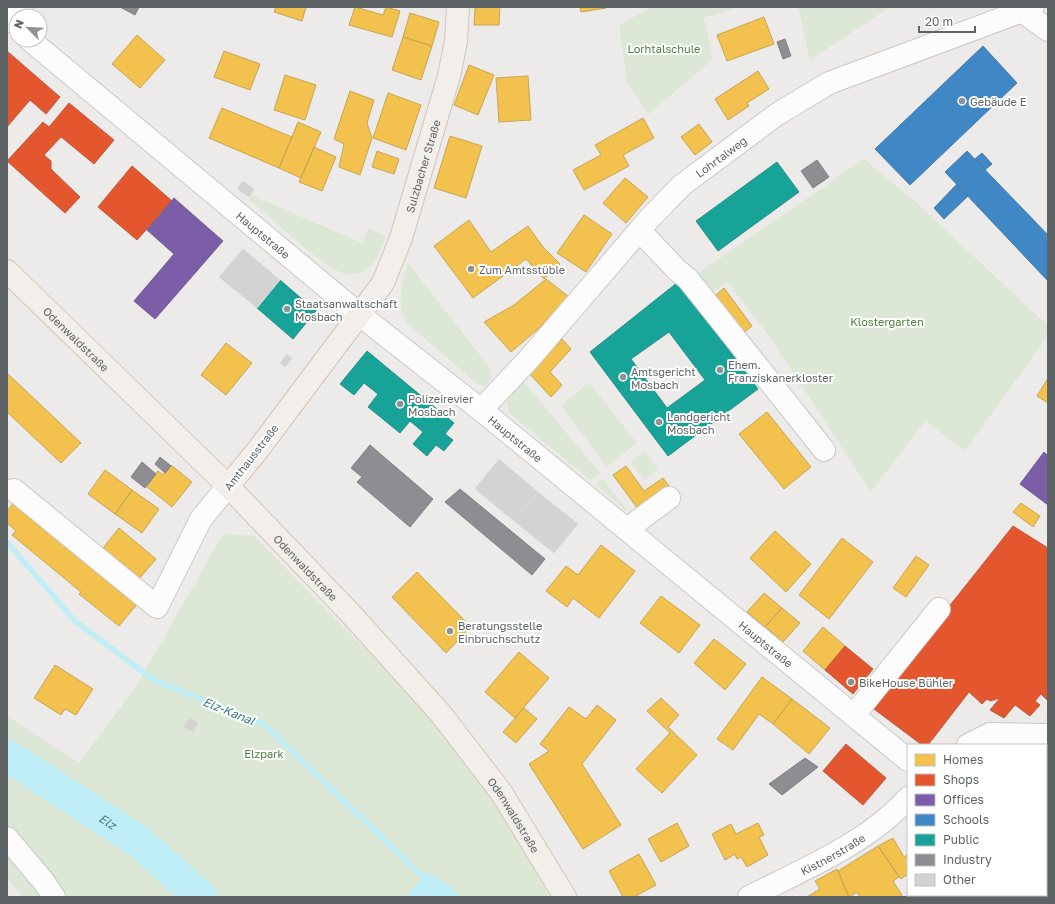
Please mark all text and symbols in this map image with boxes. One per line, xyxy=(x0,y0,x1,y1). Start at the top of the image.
north arrow xyxy=(8,8,48,48)
scale bar xyxy=(919,8,975,34)
text: 20 m xyxy=(925,14,953,29)
text: N xyxy=(11,17,26,30)
park label: Lorhtalschule xyxy=(628,42,700,55)
place label: Gebäude E xyxy=(970,95,1027,108)
marker: Gebäude E xyxy=(957,96,967,106)
street label: Sulzbacher Straße xyxy=(402,118,442,214)
street label: Lohrtalweg xyxy=(693,133,749,179)
street label: Hauptstraße xyxy=(234,209,293,261)
place label: Zum Amtsstüble xyxy=(479,263,565,276)
marker: Zum Amtsstüble xyxy=(466,264,476,274)
place label: Staatsanwaltschaft Mosbach xyxy=(295,297,398,323)
street label: Odenwaldstraße xyxy=(41,304,112,373)
marker: Staatsanwaltschaft Mosbach xyxy=(282,304,292,314)
park label: Klostergarten xyxy=(850,315,924,328)
place label: Ehem. Franziskanerkloster xyxy=(728,358,834,384)
place label: Amtsgericht Mosbach xyxy=(631,365,696,391)
marker: Ehem. Franziskanerkloster xyxy=(715,365,725,375)
marker: Amtsgericht Mosbach xyxy=(618,372,628,382)
place label: Polizeirevier Mosbach xyxy=(408,392,474,418)
marker: Polizeirevier Mosbach xyxy=(395,399,405,409)
place label: Landgericht Mosbach xyxy=(667,410,731,436)
street label: Hauptstraße xyxy=(486,412,545,464)
marker: Landgericht Mosbach xyxy=(654,417,664,427)
street label: Amthausstraße xyxy=(221,421,281,493)
street label: Odenwaldstraße xyxy=(271,532,341,603)
street label: Hauptstraße xyxy=(737,618,796,670)
place label: Beratungsstelle Einbruchschutz xyxy=(458,619,542,645)
marker: Beratungsstelle Einbruchschutz xyxy=(445,626,455,636)
place label: BikeHouse Bühler xyxy=(859,676,954,689)
marker: BikeHouse Bühler xyxy=(846,677,856,687)
water label: Elz-Kanal xyxy=(201,694,258,729)
legend xyxy=(907,744,1047,896)
park label: Elzpark xyxy=(244,747,284,760)
text: Homes xyxy=(943,752,983,767)
text: Shops xyxy=(943,772,979,787)
street label: Odenwaldstraße xyxy=(485,775,543,855)
text: Offices xyxy=(943,792,984,807)
water label: Elz xyxy=(96,810,121,833)
text: Schools xyxy=(943,812,989,827)
street label: Kistnerstraße xyxy=(798,830,867,877)
text: Public xyxy=(943,832,980,847)
text: Industry xyxy=(943,852,992,867)
text: Other xyxy=(943,872,976,887)

